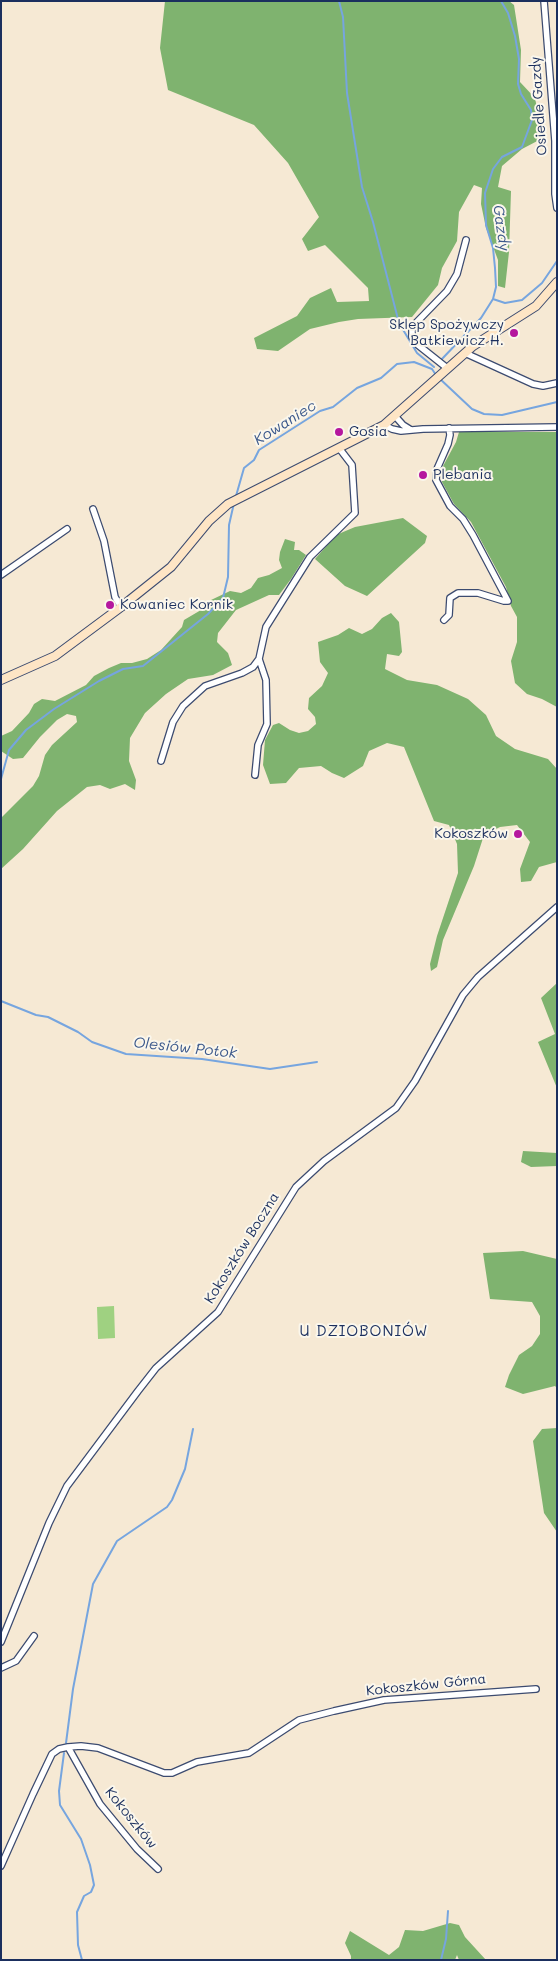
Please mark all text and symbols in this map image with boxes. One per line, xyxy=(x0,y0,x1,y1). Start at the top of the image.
street label: Osiedle Gazdy xyxy=(527,56,551,156)
water label: Gazdy xyxy=(489,204,513,252)
place label: Sklep Spożywczy Batkiewicz H. xyxy=(389,317,504,350)
marker: Sklep Spożywczy Batkiewicz H. xyxy=(508,327,520,339)
water label: Kowaniec xyxy=(251,397,319,449)
place label: Gosia xyxy=(349,424,387,440)
marker: Gosia xyxy=(333,426,345,438)
place label: Plebania xyxy=(433,467,492,483)
marker: Plebania xyxy=(417,469,429,481)
place label: Kowaniec Kornik xyxy=(120,597,233,613)
marker: Kowaniec Kornik xyxy=(104,599,116,611)
place label: Kokoszków xyxy=(434,826,508,842)
marker: Kokoszków xyxy=(512,828,524,840)
water label: Olesiów Potok xyxy=(133,1034,237,1062)
street label: Kokoszków Boczna xyxy=(201,1189,283,1307)
district label: U DZIOBONIÓW xyxy=(298,1322,430,1340)
street label: Kokoszków Górna xyxy=(365,1670,487,1700)
street label: Kokoszków xyxy=(101,1784,161,1852)

